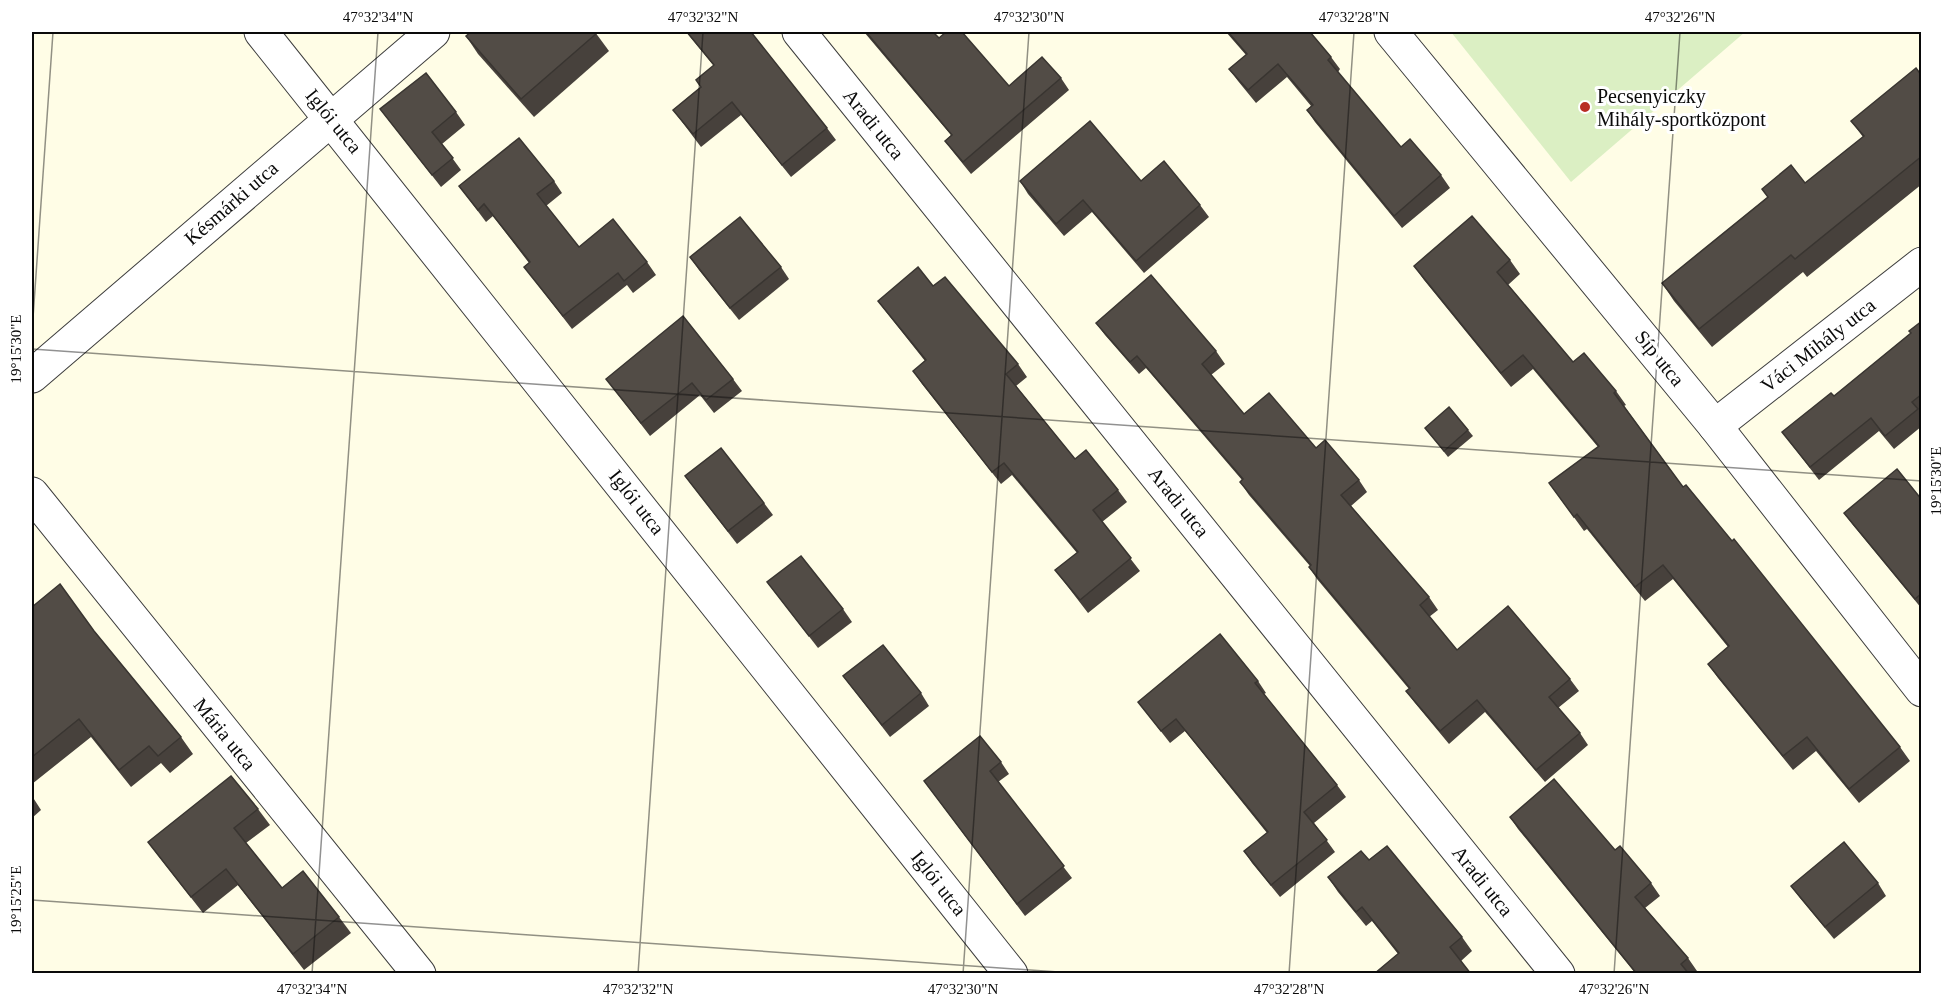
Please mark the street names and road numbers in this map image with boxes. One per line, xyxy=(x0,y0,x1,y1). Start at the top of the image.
street label: Aradi utca xyxy=(839,84,909,164)
street label: Iglói utca xyxy=(301,85,367,158)
street label: Késmárki utca xyxy=(180,157,282,249)
street label: Váci Mihály utca xyxy=(1757,294,1880,397)
street label: Síp utca xyxy=(1630,326,1689,391)
street label: Aradi utca xyxy=(1144,462,1214,542)
street label: Iglói utca xyxy=(604,465,669,539)
street label: Mária utca xyxy=(189,694,261,774)
street label: Aradi utca xyxy=(1448,841,1518,921)
street label: Iglói utca xyxy=(906,846,971,920)

